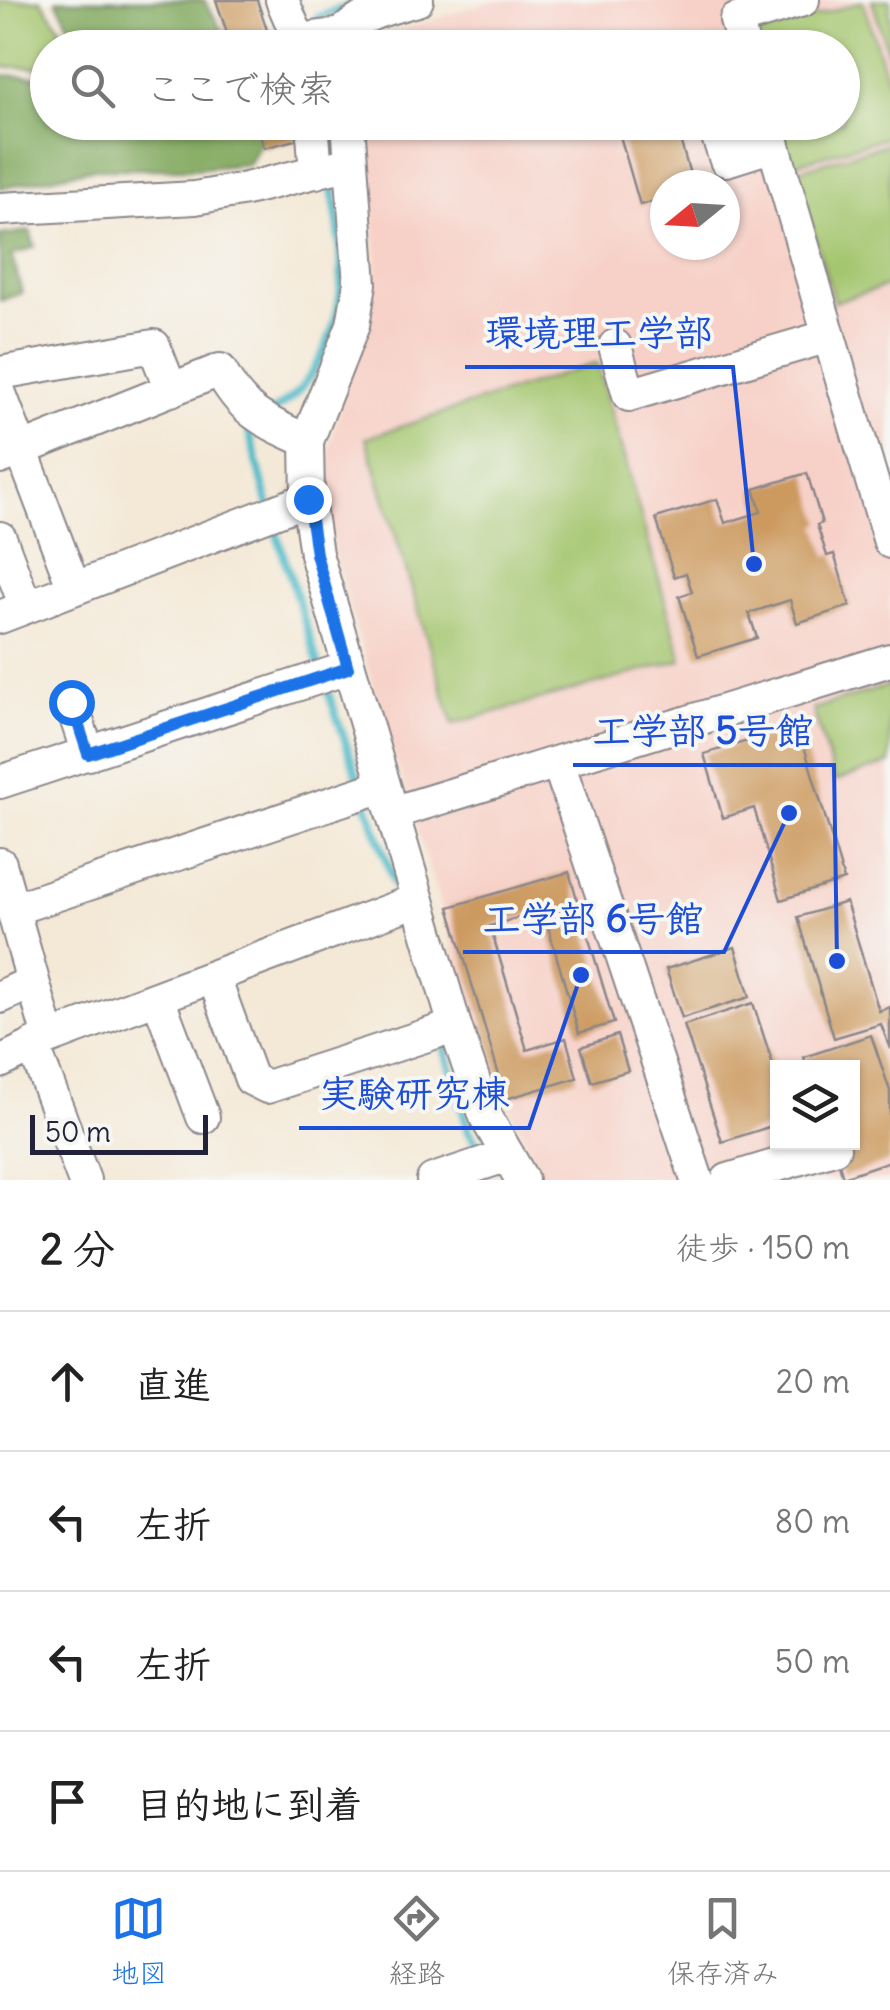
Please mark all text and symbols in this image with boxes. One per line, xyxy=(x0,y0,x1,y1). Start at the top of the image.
search box xyxy=(30,30,860,140)
icon: search xyxy=(65,58,120,113)
text: ここで検索 xyxy=(145,65,335,112)
north arrow xyxy=(650,170,740,260)
callout: 環境理工学部 xyxy=(465,299,733,367)
text: 環境理工学部 xyxy=(485,309,713,356)
route end xyxy=(286,477,332,523)
route start xyxy=(49,680,95,726)
callout: 工学部 5号館 xyxy=(573,697,834,765)
text: 工学部 5号館 xyxy=(593,707,813,754)
callout: 工学部 6号館 xyxy=(463,884,724,952)
text: 工学部 6号館 xyxy=(483,895,703,942)
callout: 実験研究棟 xyxy=(299,1060,529,1128)
map controls xyxy=(770,1060,860,1150)
button: layers xyxy=(770,1060,860,1150)
text: 実験研究棟 xyxy=(319,1070,510,1117)
scale bar xyxy=(30,1110,208,1154)
text: 50 m xyxy=(45,1114,111,1150)
text: 2 分 xyxy=(40,1223,115,1275)
text: 徒歩 · 150 m xyxy=(676,1227,850,1268)
icon: ahead xyxy=(40,1354,95,1409)
text: 直進 xyxy=(135,1361,211,1408)
text: 20 m xyxy=(776,1361,850,1402)
icon: left xyxy=(40,1494,95,1549)
text: 左折 xyxy=(135,1501,211,1548)
text: 80 m xyxy=(775,1501,850,1542)
icon: left xyxy=(40,1634,95,1689)
text: 左折 xyxy=(135,1641,211,1688)
text: 50 m xyxy=(775,1641,850,1682)
icon: arrive xyxy=(40,1774,95,1829)
text: 目的地に到着 xyxy=(135,1781,363,1828)
tab: 地図 xyxy=(111,1891,167,1991)
tab: 経路 xyxy=(389,1891,445,1991)
tab: 保存済み xyxy=(667,1891,779,1991)

